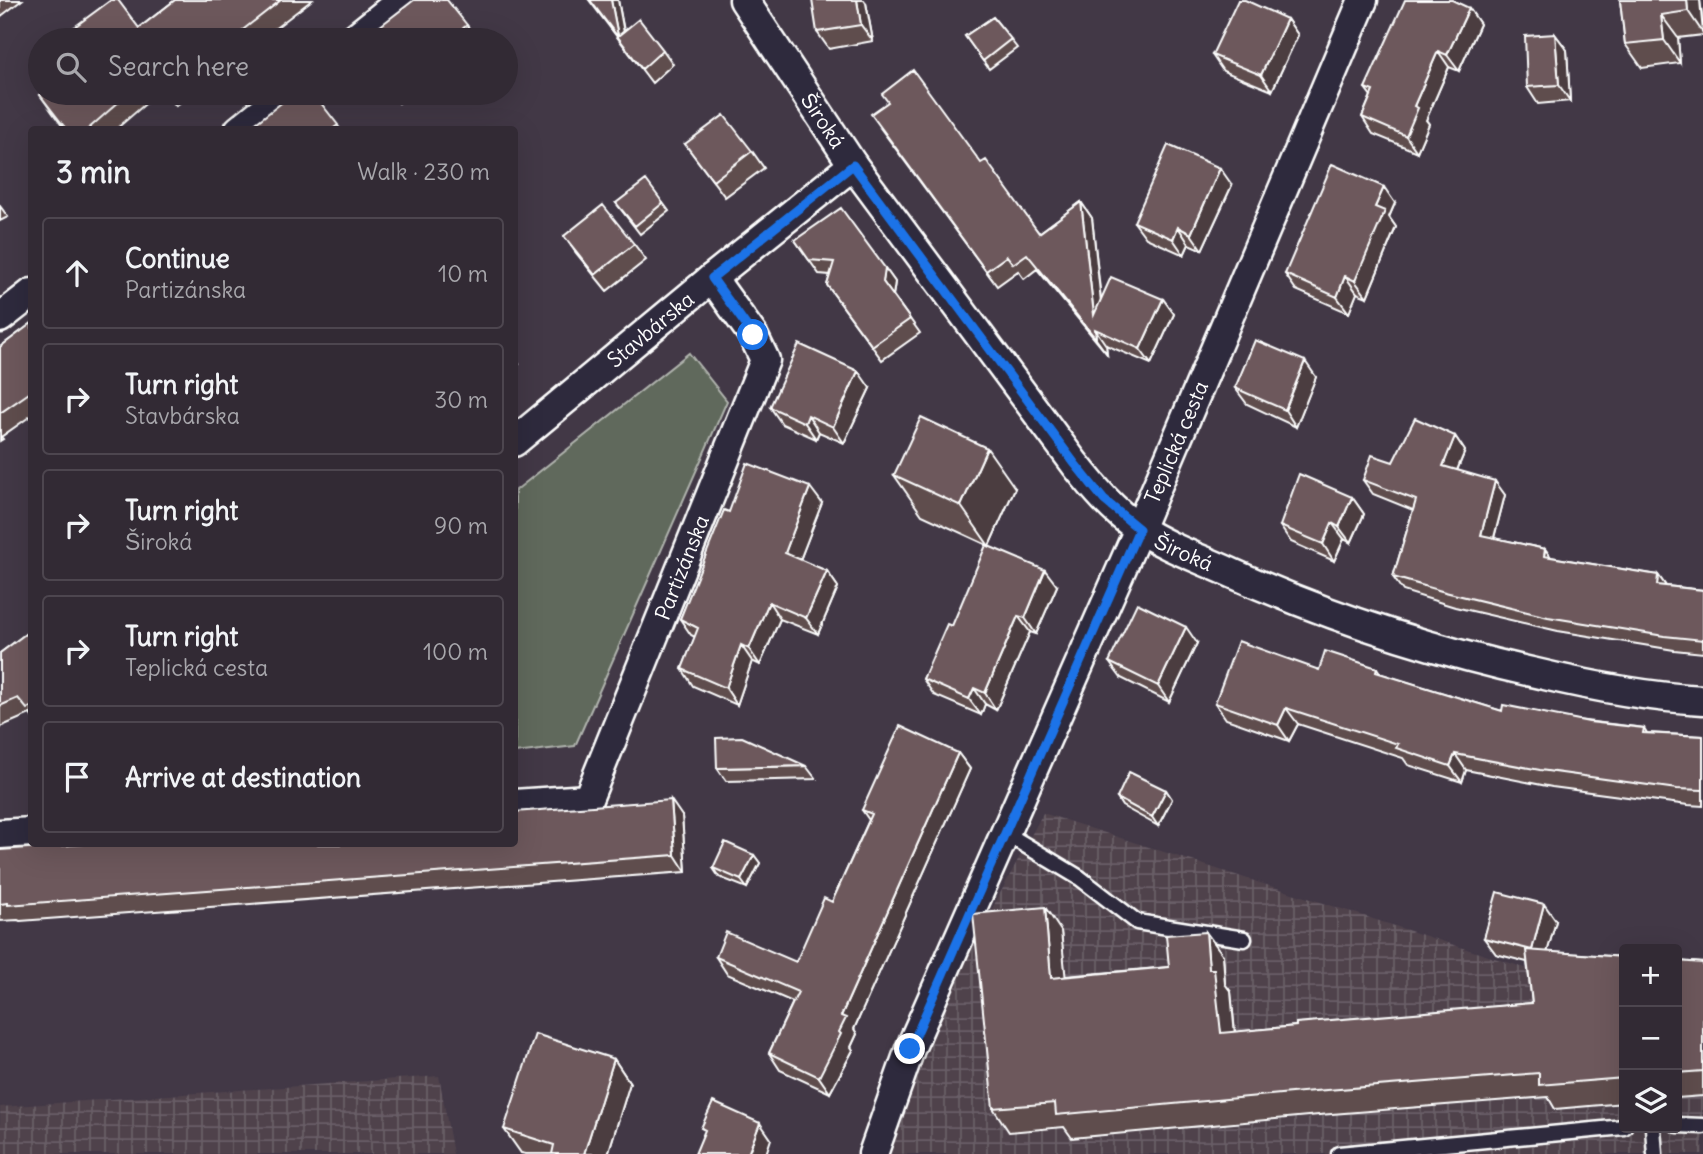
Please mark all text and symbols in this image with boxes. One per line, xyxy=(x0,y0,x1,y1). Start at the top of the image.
search box xyxy=(28,28,518,105)
icon: search xyxy=(52,48,90,86)
text: Search here xyxy=(108,50,249,83)
street label: Široká xyxy=(795,87,852,153)
text: 3 min xyxy=(56,153,131,191)
text: Walk · 230 m xyxy=(357,157,490,186)
text: Continue xyxy=(125,242,230,275)
icon: ahead xyxy=(58,254,96,292)
text: 10 m xyxy=(438,259,488,288)
text: Partizánska xyxy=(125,275,246,304)
street label: Stavbárska xyxy=(601,285,699,373)
route start xyxy=(737,319,768,350)
text: Turn right xyxy=(125,368,238,401)
street label: Teplická cesta xyxy=(1138,376,1214,507)
icon: right xyxy=(58,380,96,418)
text: 30 m xyxy=(434,385,488,414)
text: Stavbárska xyxy=(125,401,240,430)
text: Turn right xyxy=(125,494,238,527)
icon: right xyxy=(58,506,96,544)
text: 90 m xyxy=(434,511,488,540)
street label: Partizánska xyxy=(648,511,715,624)
text: Široká xyxy=(125,527,192,556)
street label: Široká xyxy=(1150,527,1217,577)
text: Turn right xyxy=(125,620,238,653)
icon: right xyxy=(58,632,96,670)
text: 100 m xyxy=(423,637,488,666)
text: Teplická cesta xyxy=(125,653,268,682)
icon: arrive xyxy=(58,758,96,796)
text: Arrive at destination xyxy=(125,761,361,794)
map controls xyxy=(1619,944,1682,1133)
button: + xyxy=(1619,944,1682,1007)
button: − xyxy=(1619,1007,1682,1070)
route end xyxy=(894,1033,925,1064)
button: layers xyxy=(1619,1070,1682,1133)

